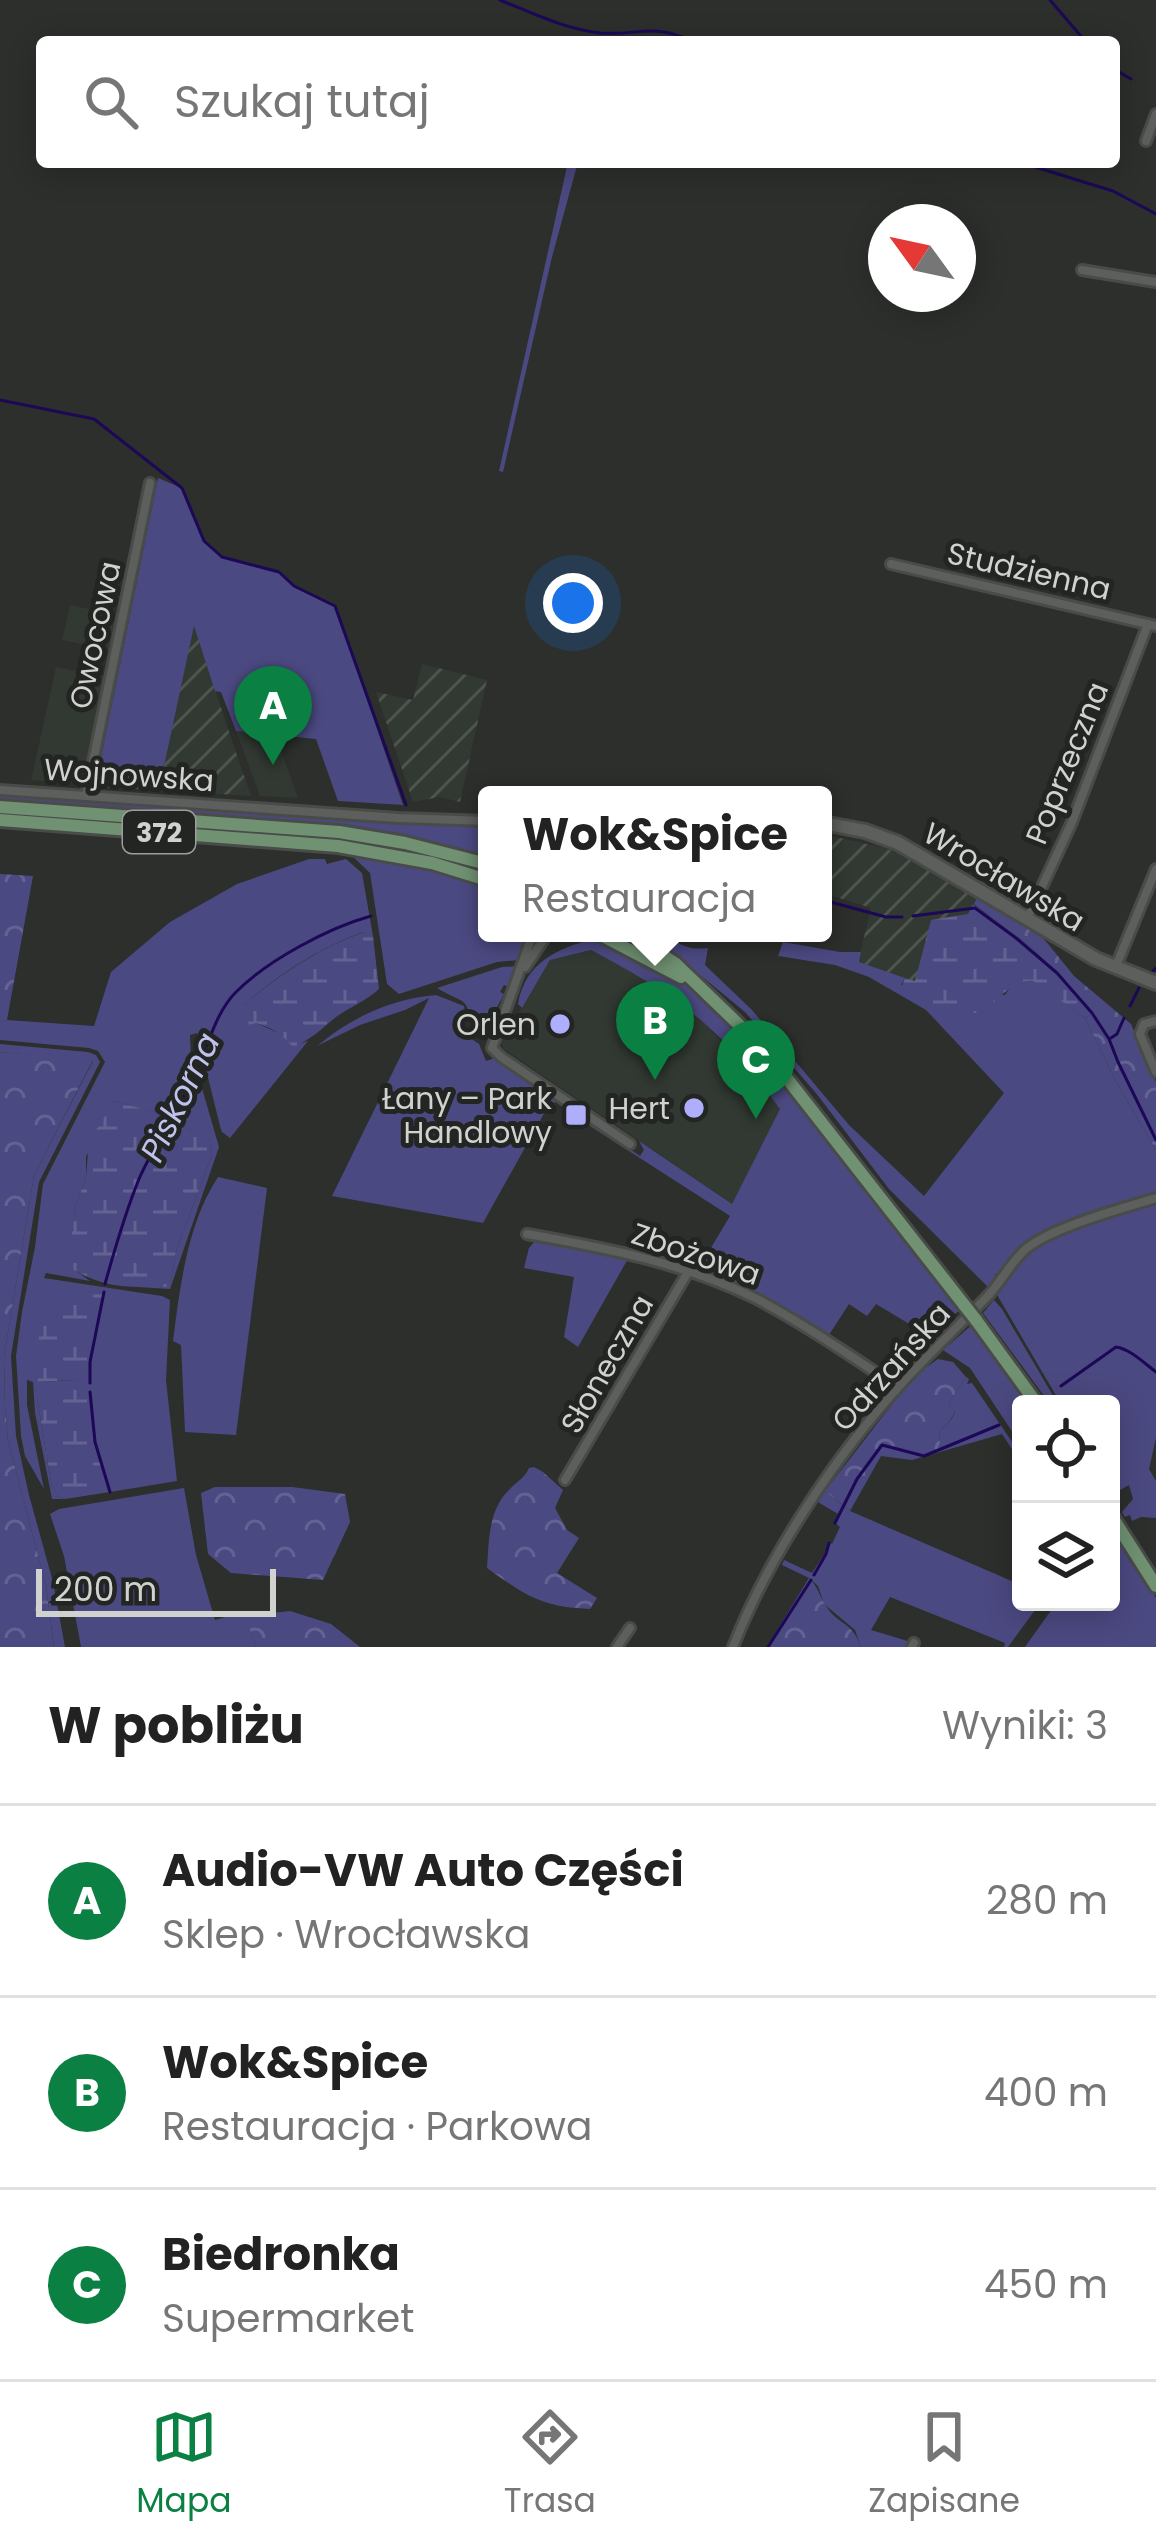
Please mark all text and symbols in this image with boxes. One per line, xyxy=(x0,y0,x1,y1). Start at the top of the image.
search box xyxy=(36,36,1120,168)
icon: search xyxy=(78,69,144,135)
text: Szukaj tutaj xyxy=(174,70,430,133)
north arrow xyxy=(868,204,976,312)
street label: Studzienna xyxy=(943,531,1115,611)
street label: Owocowa xyxy=(58,557,132,713)
your location xyxy=(543,573,603,633)
pin: A xyxy=(234,666,312,765)
street label: Poprzeczna xyxy=(1015,675,1119,851)
street label: Wojnowska xyxy=(43,748,215,802)
popup xyxy=(478,786,832,942)
text: Wok&Spice xyxy=(522,803,788,866)
road number: 372 xyxy=(123,811,195,853)
street label: Wrocławska xyxy=(915,812,1093,942)
text: Restauracja xyxy=(522,871,756,926)
pin: B xyxy=(616,981,694,1080)
place label: Orlen xyxy=(456,1003,536,1046)
marker: Orlen xyxy=(547,1011,573,1037)
pin: C xyxy=(717,1020,795,1119)
water label: Piskorna xyxy=(129,1025,231,1169)
place label: Łany – Park Handlowy xyxy=(382,1077,553,1154)
place label: Hert xyxy=(609,1087,670,1130)
marker: Hert xyxy=(681,1095,707,1121)
marker: Łany – Park Handlowy xyxy=(563,1102,589,1128)
street label: Zbożowa xyxy=(626,1212,766,1296)
street label: Słoneczna xyxy=(550,1287,664,1441)
street label: Odrzańska xyxy=(822,1293,960,1441)
map controls xyxy=(1012,1395,1120,1611)
button: locate xyxy=(1012,1395,1120,1503)
button: layers xyxy=(1012,1503,1120,1611)
scale bar xyxy=(36,1563,276,1616)
text: 200 m xyxy=(54,1566,157,1613)
text: W pobliżu xyxy=(48,1689,304,1761)
text: Wyniki: 3 xyxy=(942,1698,1108,1753)
text: Audio-VW Auto Części xyxy=(162,1839,684,1902)
text: A xyxy=(73,1873,101,1928)
text: 280 m xyxy=(986,1873,1108,1928)
text: Sklep · Wrocławska xyxy=(162,1907,530,1962)
text: Wok&Spice xyxy=(162,2031,428,2094)
text: B xyxy=(74,2065,100,2120)
text: 400 m xyxy=(984,2065,1108,2120)
text: Restauracja · Parkowa xyxy=(162,2099,592,2154)
text: Biedronka xyxy=(162,2223,400,2286)
text: C xyxy=(72,2257,102,2312)
text: 450 m xyxy=(984,2257,1108,2312)
text: Supermarket xyxy=(162,2291,415,2346)
tab: Mapa xyxy=(136,2404,232,2526)
tab: Trasa xyxy=(504,2404,596,2526)
tab: Zapisane xyxy=(868,2404,1020,2526)

